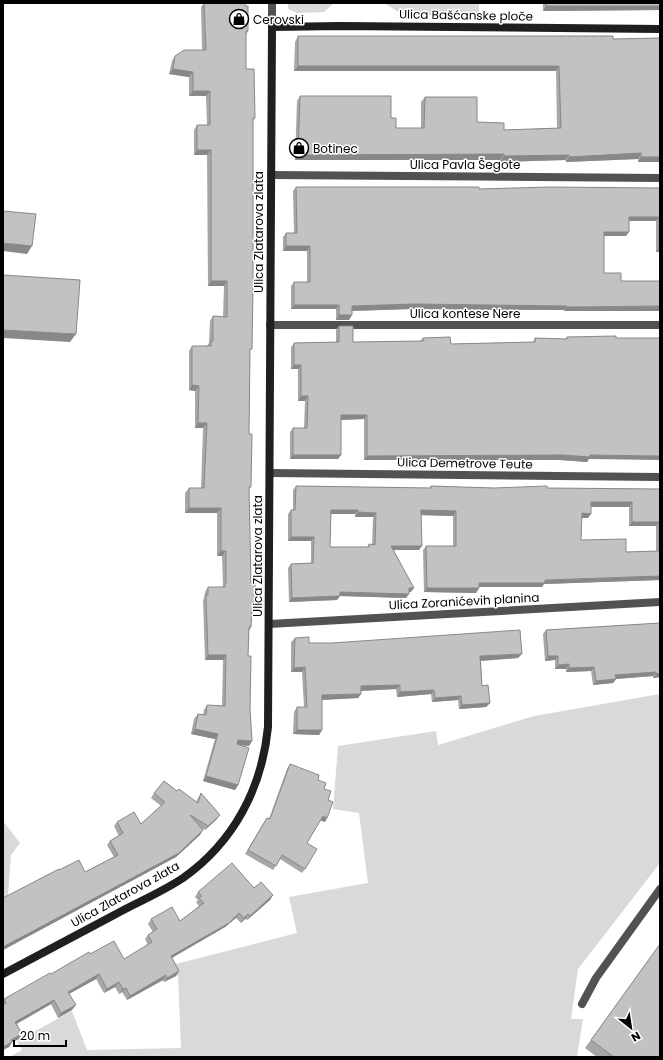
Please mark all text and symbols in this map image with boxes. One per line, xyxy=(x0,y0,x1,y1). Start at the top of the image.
street label: Ulica Bašćanske ploče xyxy=(399,5,533,25)
shop icon: Cerovski xyxy=(228,8,250,30)
place label: Cerovski xyxy=(253,11,304,28)
shop icon: Botinec xyxy=(288,137,310,159)
place label: Botinec xyxy=(313,140,358,157)
street label: Ulica Pavla Šegote xyxy=(410,156,520,173)
street label: Ulica Zlatarova zlata xyxy=(250,171,267,293)
street label: Ulica kontese Nere xyxy=(410,305,520,322)
street label: Ulica Demetrove Teute xyxy=(397,453,533,473)
street label: Ulica Zlatarova zlata xyxy=(249,495,266,617)
street label: Ulica Zoranićevih planina xyxy=(388,589,540,613)
street label: Ulica Zlatarova zlata xyxy=(68,857,182,931)
north arrow xyxy=(611,1008,651,1048)
scale bar xyxy=(14,1022,66,1048)
text: 20 m xyxy=(20,1027,50,1044)
text: N xyxy=(628,1028,644,1046)

